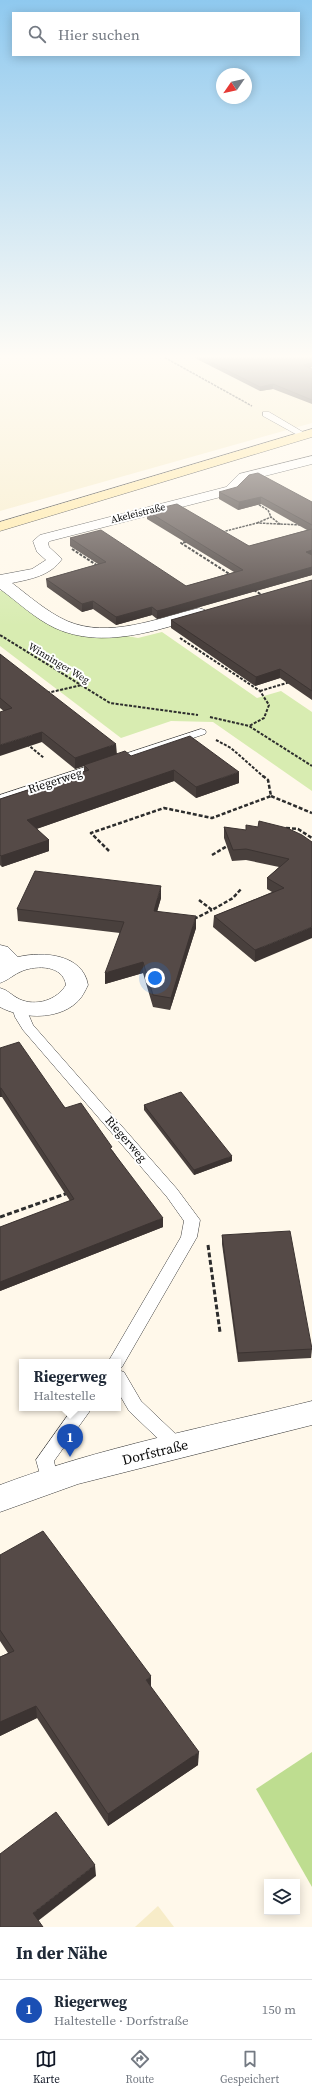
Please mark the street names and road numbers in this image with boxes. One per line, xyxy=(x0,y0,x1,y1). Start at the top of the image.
street label: Akeleistraße xyxy=(109,500,167,526)
street label: Winninger Weg xyxy=(26,640,92,686)
street label: Riegerweg xyxy=(26,765,84,797)
street label: Riegerweg xyxy=(102,1113,150,1165)
street label: Dorfstraße xyxy=(120,1434,190,1470)

